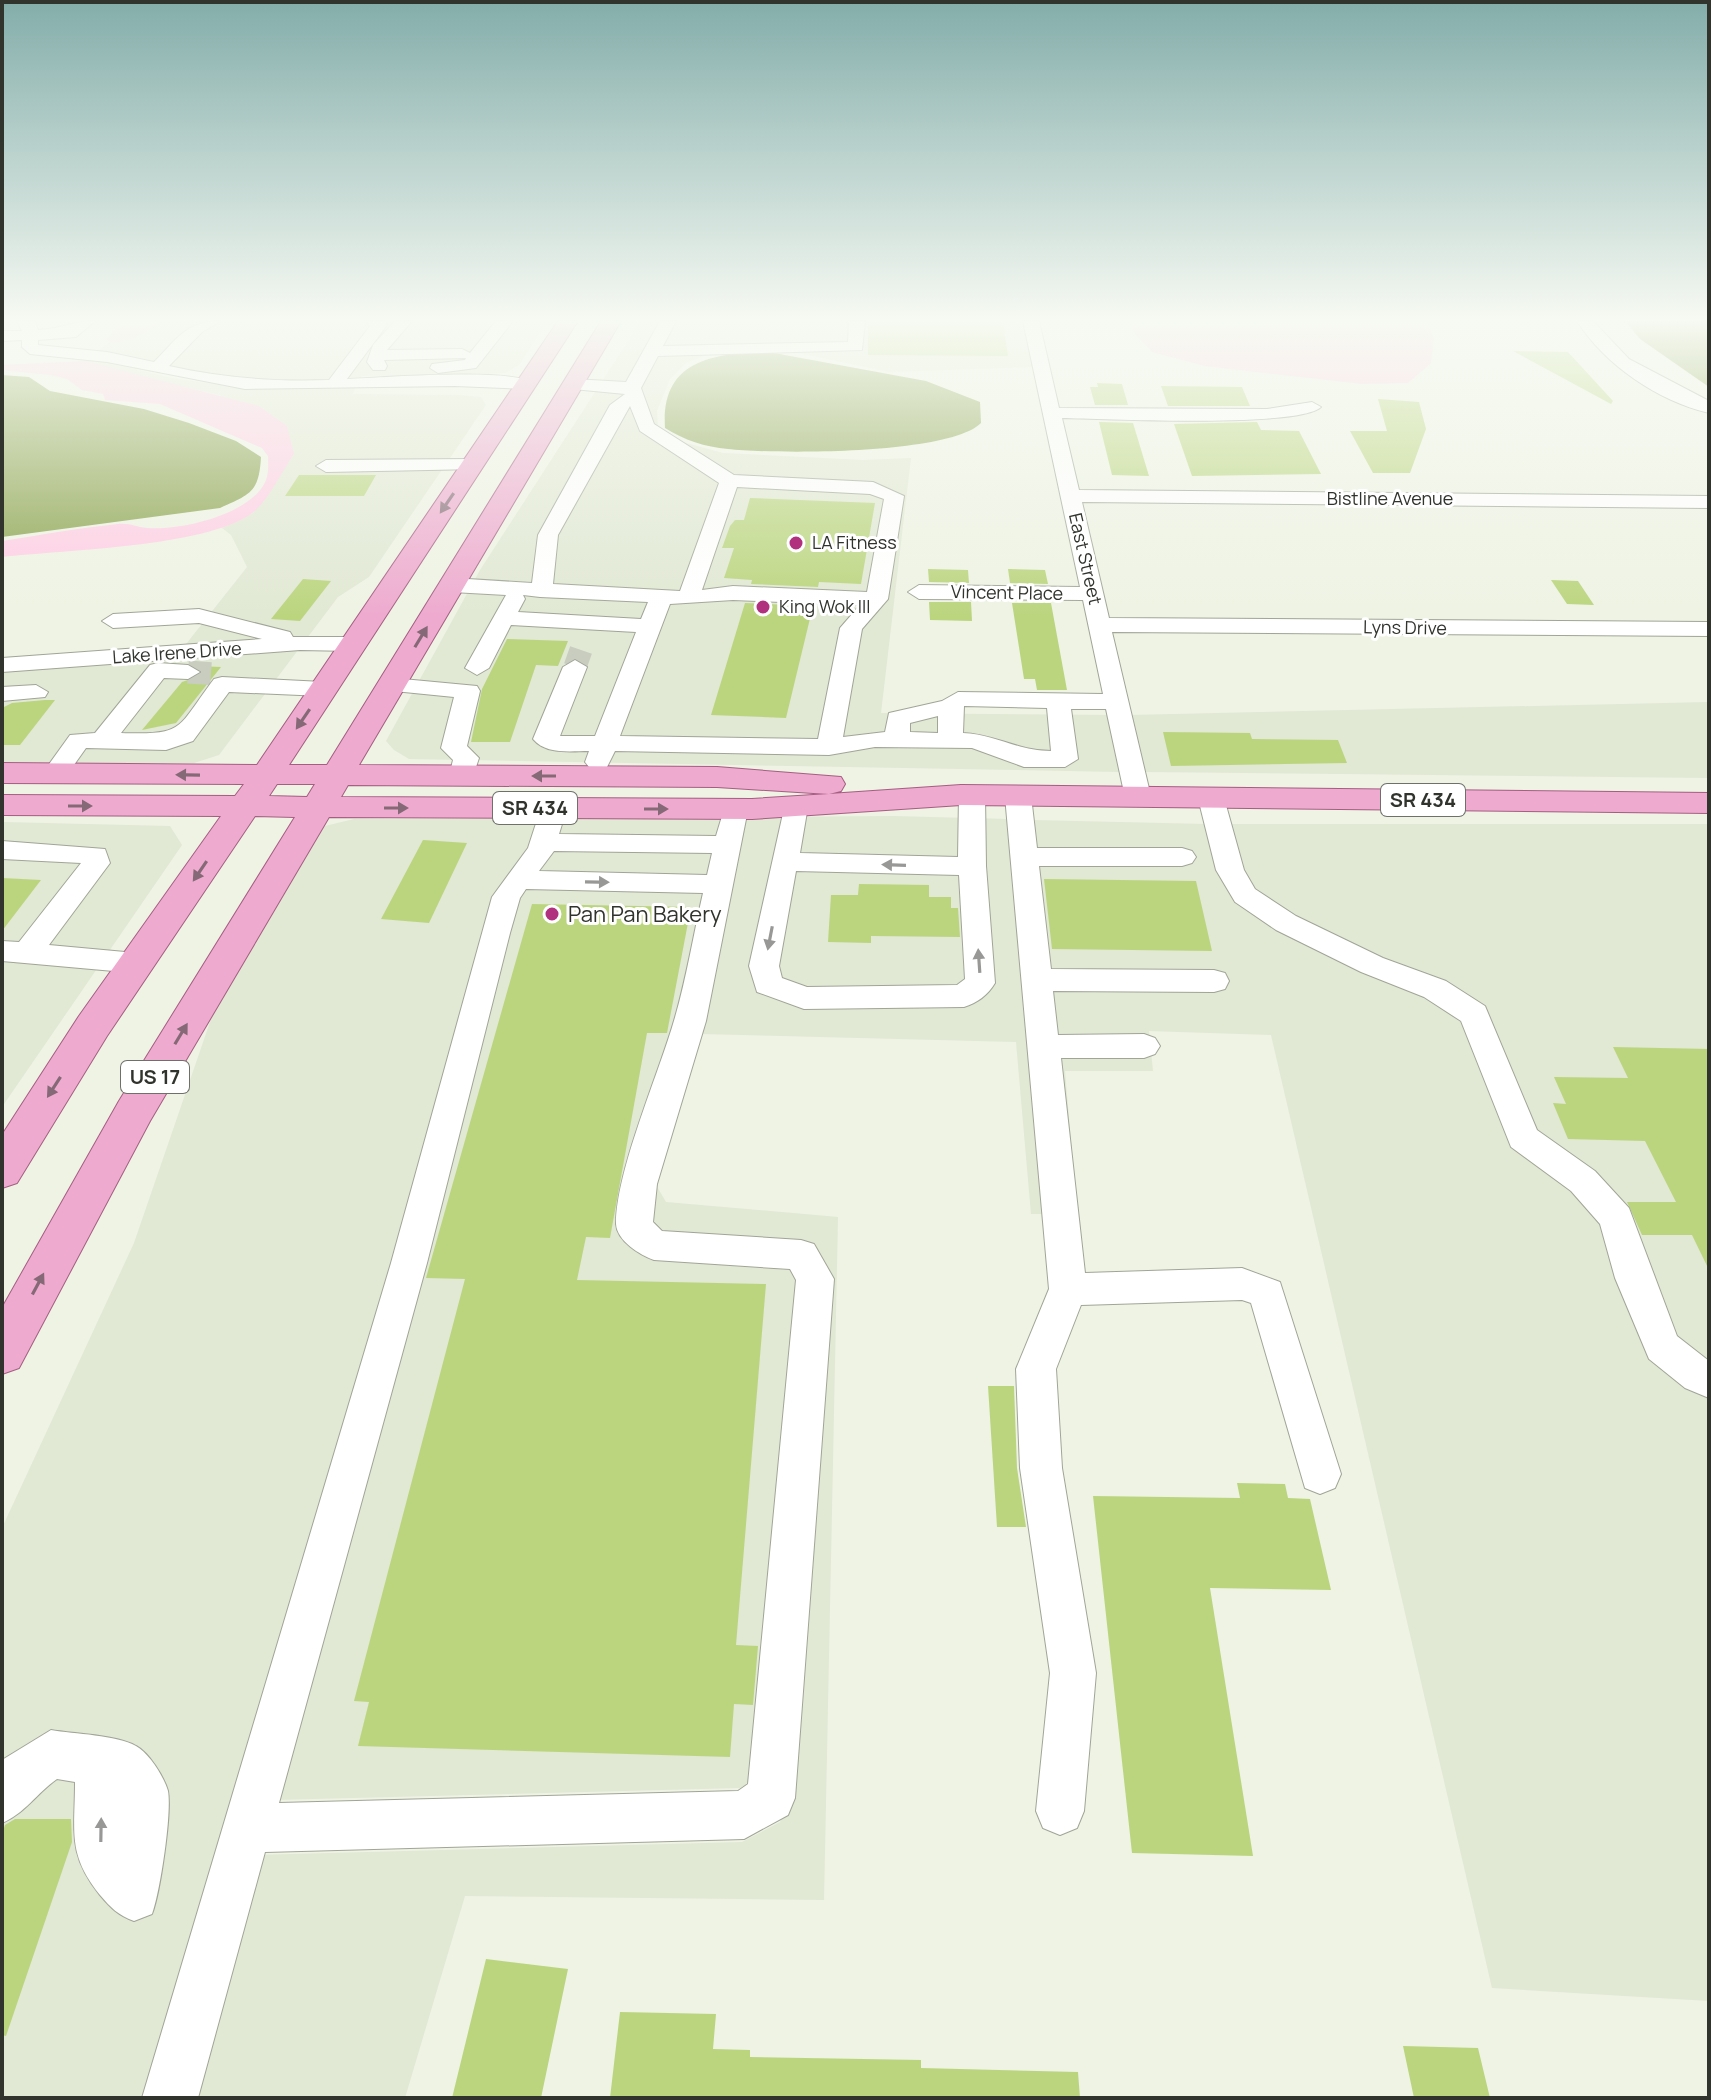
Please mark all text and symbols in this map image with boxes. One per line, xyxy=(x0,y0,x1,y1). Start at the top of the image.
street label: Bistline Avenue xyxy=(1327,486,1453,510)
one-way arrow xyxy=(440,492,455,513)
street label: East Street xyxy=(1064,511,1108,607)
place label: LA Fitness xyxy=(812,530,897,554)
marker: LA Fitness xyxy=(787,534,805,552)
street label: Vincent Place xyxy=(951,579,1063,605)
place label: King Wok III xyxy=(779,594,870,618)
marker: King Wok III xyxy=(754,598,772,616)
street label: Lyns Drive xyxy=(1363,614,1447,640)
one-way arrow xyxy=(414,626,428,648)
street label: Lake Irene Drive xyxy=(111,636,242,668)
one-way arrow xyxy=(296,708,310,730)
one-way arrow xyxy=(175,769,200,781)
one-way arrow xyxy=(531,770,556,782)
road number: SR 434 xyxy=(1381,784,1465,816)
road number: SR 434 xyxy=(493,792,577,824)
one-way arrow xyxy=(68,800,93,812)
one-way arrow xyxy=(384,802,409,814)
one-way arrow xyxy=(644,803,669,815)
one-way arrow xyxy=(881,859,906,871)
one-way arrow xyxy=(193,861,208,882)
one-way arrow xyxy=(585,875,610,888)
place label: Pan Pan Bakery xyxy=(568,899,722,929)
marker: Pan Pan Bakery xyxy=(543,905,561,923)
one-way arrow xyxy=(763,926,775,951)
one-way arrow xyxy=(972,948,985,973)
one-way arrow xyxy=(174,1023,188,1045)
road number: US 17 xyxy=(121,1061,189,1093)
one-way arrow xyxy=(48,1076,62,1098)
one-way arrow xyxy=(32,1272,45,1295)
one-way arrow xyxy=(94,1817,107,1842)

